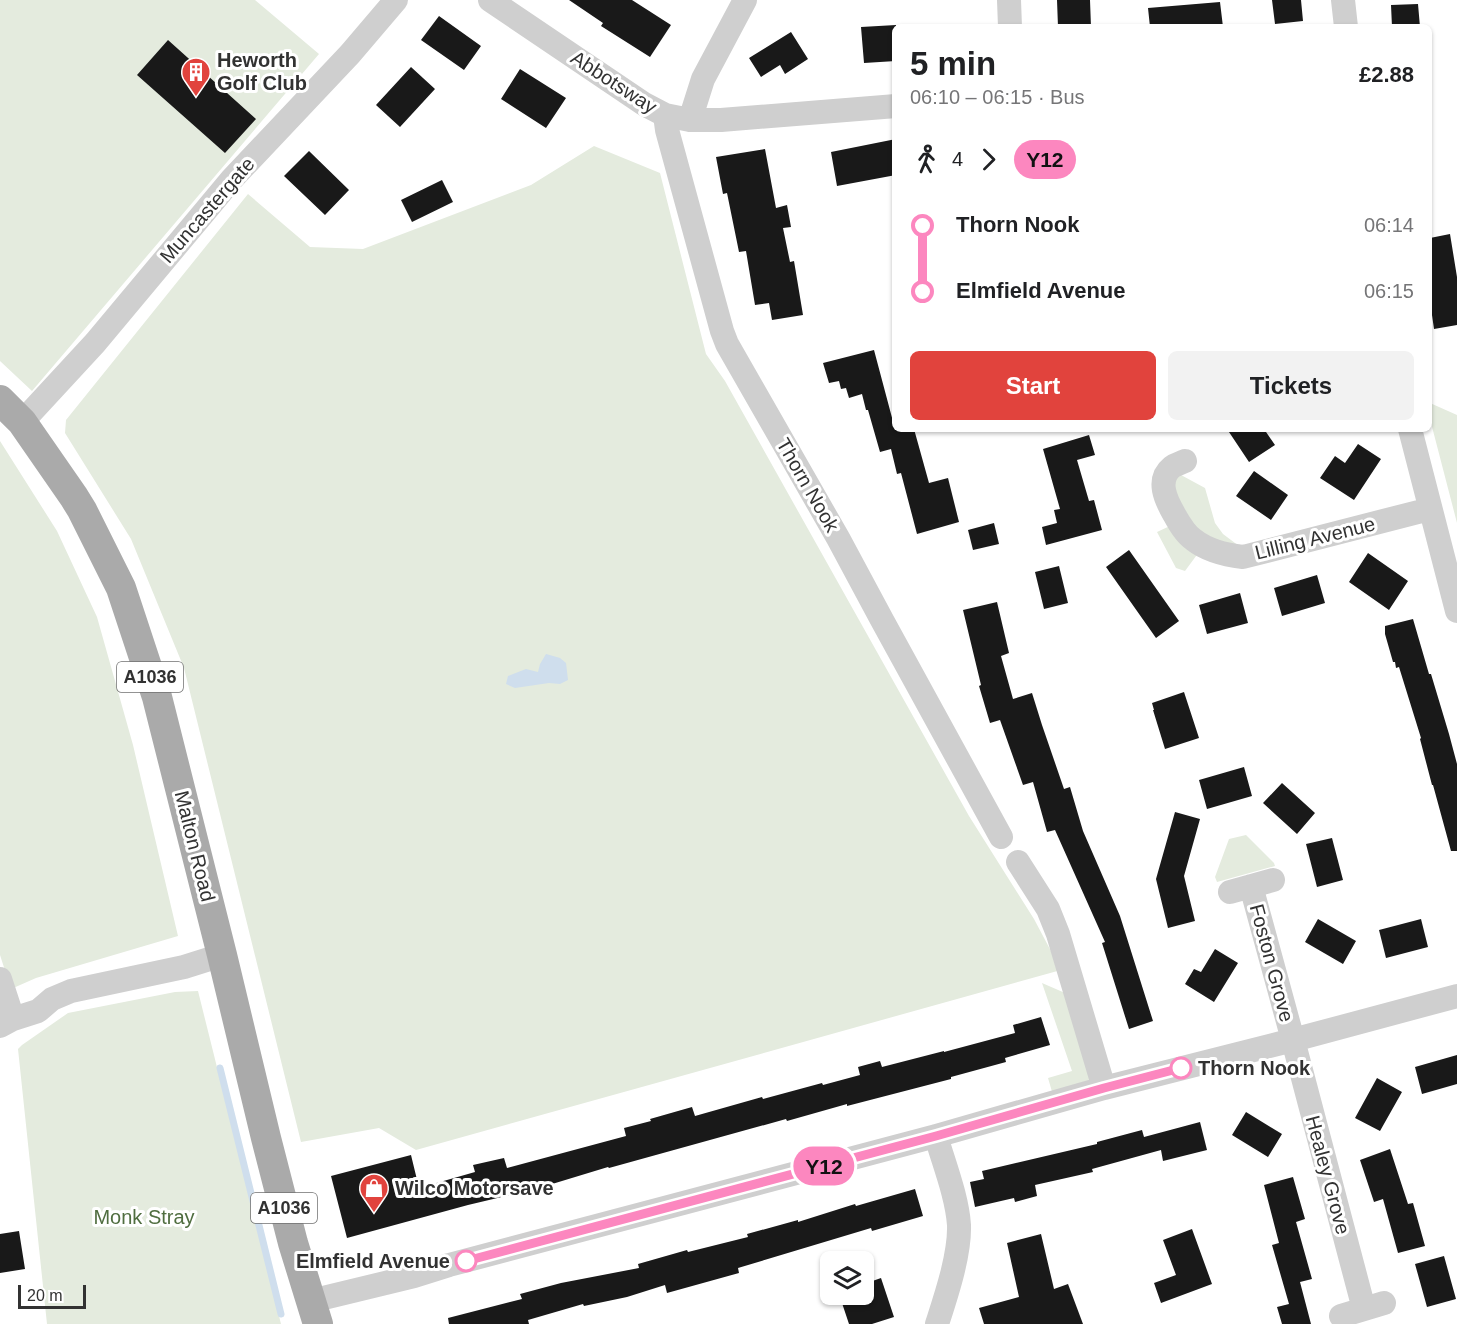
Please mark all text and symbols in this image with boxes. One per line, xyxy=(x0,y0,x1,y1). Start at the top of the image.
text: 5 min xyxy=(910,45,996,82)
street label: Abbotsway xyxy=(567,46,661,118)
place label: Heworth Golf Club xyxy=(217,49,307,94)
building icon: Heworth Golf Club xyxy=(180,56,212,98)
text: £2.88 xyxy=(1359,62,1414,87)
text: 06:10 – 06:15 · Bus xyxy=(910,86,1085,108)
icon: walk xyxy=(910,143,943,176)
icon: forward xyxy=(972,143,1005,176)
text: 4 xyxy=(952,148,963,170)
text: Y12 xyxy=(1026,148,1064,171)
street label: Muncastergate xyxy=(155,153,259,267)
text: Thorn Nook xyxy=(956,212,1079,237)
text: 06:14 xyxy=(1364,214,1414,236)
text: Elmfield Avenue xyxy=(956,278,1126,303)
text: 06:15 xyxy=(1364,280,1414,302)
button: Start xyxy=(910,351,1156,420)
button: Tickets xyxy=(1168,351,1414,420)
street label: Thorn Nook xyxy=(772,434,844,537)
street label: Lilling Avenue xyxy=(1253,512,1377,564)
road number: A1036 xyxy=(117,662,183,692)
street label: Malton Road xyxy=(171,788,219,904)
street label: Foston Grove xyxy=(1246,902,1298,1024)
marker: Thorn Nook xyxy=(1170,1057,1192,1079)
place label: Thorn Nook xyxy=(1198,1057,1311,1079)
street label: Healey Grove xyxy=(1302,1113,1354,1237)
line badge: Y12 xyxy=(790,1146,858,1186)
text: Y12 xyxy=(805,1155,843,1178)
shop icon: Wilco Motorsave xyxy=(358,1172,390,1214)
place label: Wilco Motorsave xyxy=(395,1177,554,1199)
road number: A1036 xyxy=(251,1193,317,1223)
park label: Monk Stray xyxy=(93,1206,195,1228)
place label: Elmfield Avenue xyxy=(296,1250,450,1272)
marker: Elmfield Avenue xyxy=(455,1250,477,1272)
map controls xyxy=(820,1251,874,1305)
button: layers xyxy=(820,1251,874,1305)
scale bar xyxy=(18,1282,86,1310)
text: 20 m xyxy=(27,1287,63,1304)

